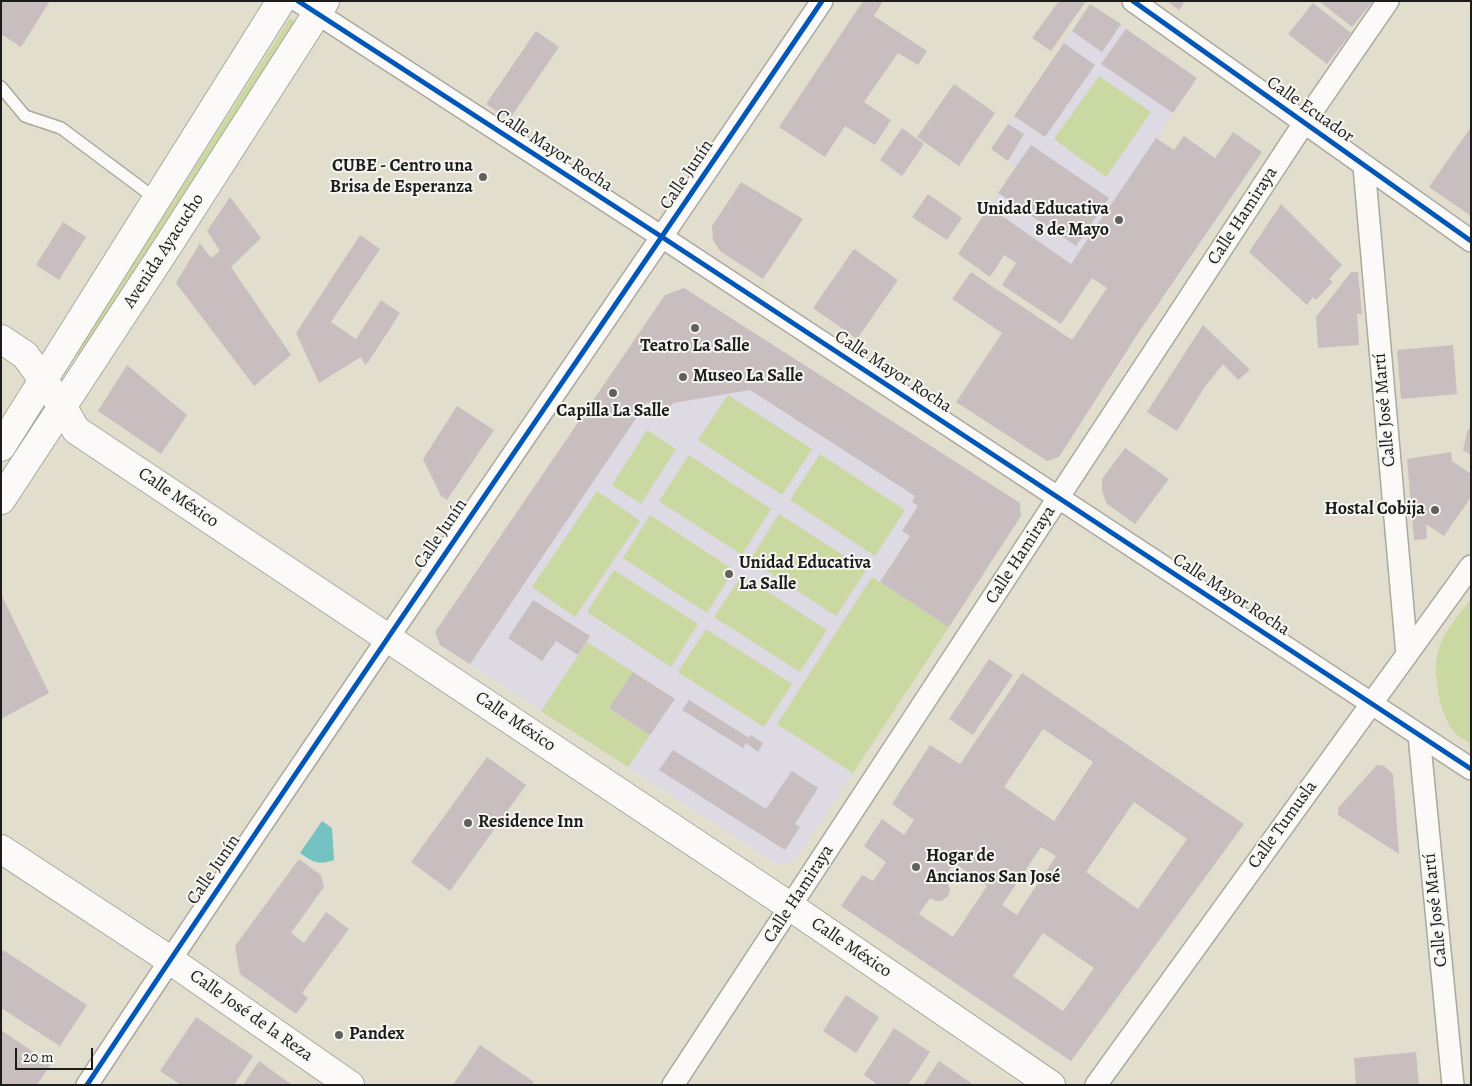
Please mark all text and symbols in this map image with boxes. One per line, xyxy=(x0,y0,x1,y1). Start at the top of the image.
street label: Calle Ecuador xyxy=(1262,72,1358,148)
street label: Calle Mayor Rocha xyxy=(491,105,617,197)
street label: Calle Junín xyxy=(656,136,718,214)
place label: CUBE - Centro una Brisa de Esperanza xyxy=(330,156,473,198)
street label: Calle Hamiraya xyxy=(1203,163,1283,269)
marker: CUBE - Centro una Brisa de Esperanza xyxy=(477,171,489,183)
street label: Avenida Ayacucho xyxy=(119,190,209,312)
place label: Unidad Educativa 8 de Mayo xyxy=(977,199,1109,242)
marker: Unidad Educativa 8 de Mayo xyxy=(1113,214,1125,226)
marker: Teatro La Salle xyxy=(689,322,701,334)
street label: Calle Mayor Rocha xyxy=(830,326,956,418)
place label: Teatro La Salle xyxy=(640,336,750,358)
street label: Calle José Martí xyxy=(1369,352,1401,468)
place label: Museo La Salle xyxy=(693,366,803,388)
marker: Museo La Salle xyxy=(677,371,689,383)
marker: Capilla La Salle xyxy=(607,387,619,399)
place label: Capilla La Salle xyxy=(556,401,670,423)
street label: Calle México xyxy=(134,463,222,533)
street label: Calle Junín xyxy=(410,495,472,573)
place label: Hostal Cobija xyxy=(1325,499,1425,521)
street label: Calle Hamiraya xyxy=(981,502,1061,608)
marker: Hostal Cobija xyxy=(1429,504,1441,516)
street label: Calle Mayor Rocha xyxy=(1168,549,1294,641)
place label: Unidad Educativa La Salle xyxy=(739,553,871,596)
marker: Unidad Educativa La Salle xyxy=(723,568,735,580)
street label: Calle México xyxy=(471,687,559,757)
street label: Calle Tumusla xyxy=(1244,777,1322,873)
place label: Residence Inn xyxy=(478,812,584,834)
marker: Residence Inn xyxy=(462,817,474,829)
street label: Calle Junín xyxy=(183,831,245,909)
street label: Calle Hamiraya xyxy=(759,841,839,947)
place label: Hogar de Ancianos San José xyxy=(926,846,1060,889)
street label: Calle José Martí xyxy=(1419,852,1453,968)
marker: Hogar de Ancianos San José xyxy=(910,861,922,873)
street label: Calle México xyxy=(807,913,895,983)
street label: Calle José de la Reza xyxy=(185,965,317,1067)
place label: Pandex xyxy=(349,1024,405,1046)
marker: Pandex xyxy=(333,1029,345,1041)
scale bar xyxy=(18,1038,95,1070)
text: 20 m xyxy=(23,1047,54,1067)

